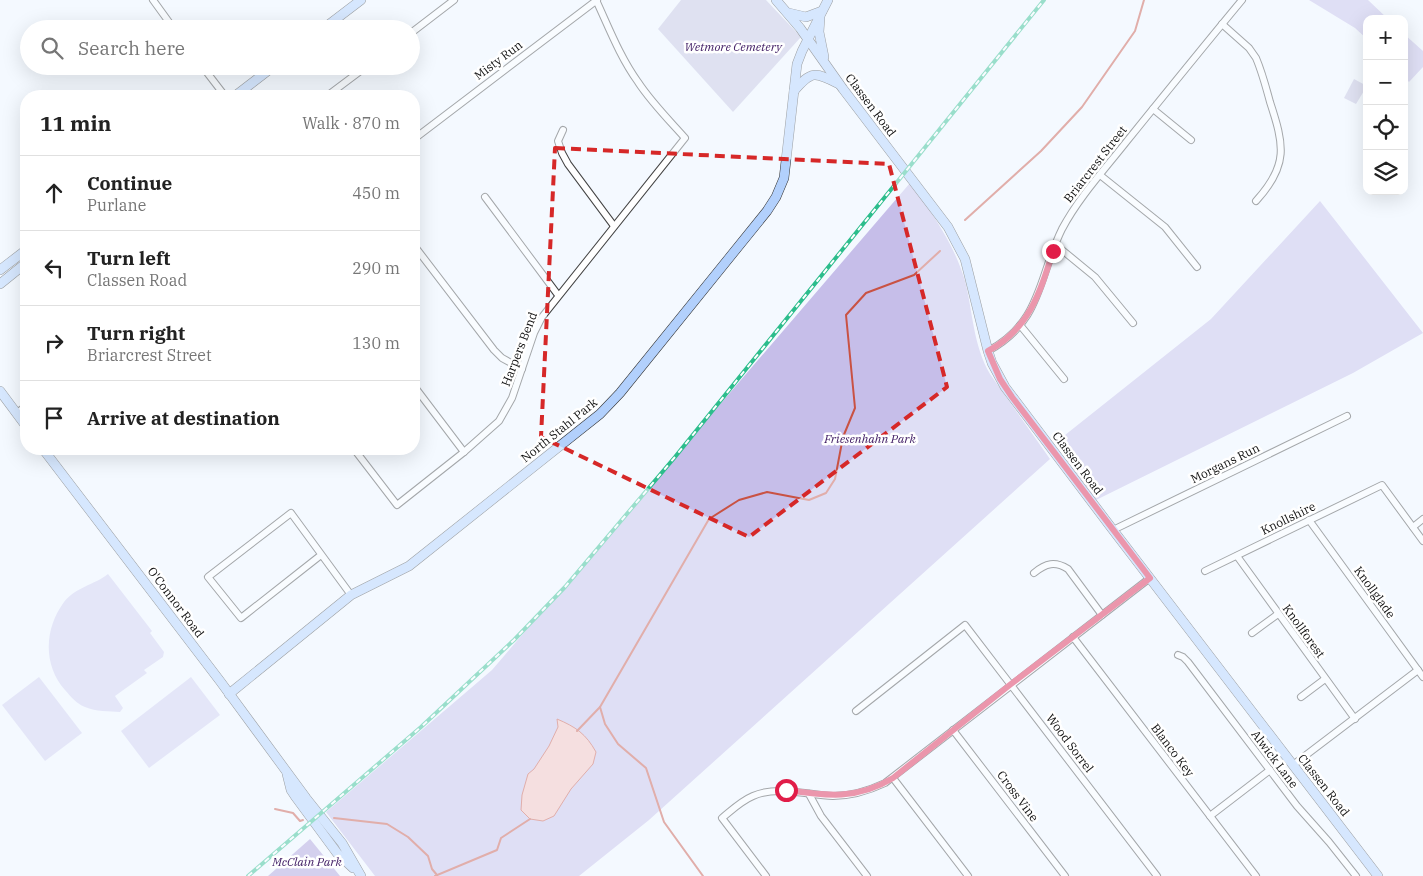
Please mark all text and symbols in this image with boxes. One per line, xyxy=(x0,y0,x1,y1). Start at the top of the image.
map controls xyxy=(1363,15,1408,195)
button: + xyxy=(1363,15,1408,60)
search box xyxy=(20,20,420,75)
icon: search xyxy=(38,34,66,62)
text: Search here xyxy=(78,36,185,60)
street label: Misty Run xyxy=(471,37,525,83)
park label: Wetmore Cemetery xyxy=(684,39,783,54)
button: − xyxy=(1363,60,1408,105)
street label: Classen Road xyxy=(842,71,900,139)
button: locate xyxy=(1363,105,1408,150)
text: 11 min xyxy=(40,109,111,137)
text: Walk · 870 m xyxy=(302,113,400,133)
street label: Briarcrest Street xyxy=(1060,123,1130,205)
button: layers xyxy=(1363,150,1408,195)
text: Continue xyxy=(87,171,172,195)
icon: ahead xyxy=(40,179,68,207)
text: 450 m xyxy=(352,183,400,203)
text: Purlane xyxy=(87,195,146,215)
route end xyxy=(1042,240,1065,263)
text: Turn left xyxy=(87,246,170,270)
icon: left xyxy=(40,254,68,282)
text: 290 m xyxy=(352,258,400,278)
text: Classen Road xyxy=(87,270,187,290)
street label: Harpers Bend xyxy=(498,310,540,388)
text: Turn right xyxy=(87,321,185,345)
icon: right xyxy=(40,329,68,357)
text: 130 m xyxy=(352,333,400,353)
text: Briarcrest Street xyxy=(87,345,212,365)
street label: North Stahl Park xyxy=(518,395,600,465)
icon: arrive xyxy=(40,404,68,432)
text: Arrive at destination xyxy=(87,406,280,430)
street label: Classen Road xyxy=(1049,429,1107,497)
park label: Friesenhahn Park xyxy=(823,431,916,446)
street label: Morgans Run xyxy=(1188,440,1262,486)
street label: Knollshire xyxy=(1258,498,1318,538)
street label: Knollglade xyxy=(1351,563,1399,621)
street label: O'Connor Road xyxy=(145,564,207,640)
street label: Knollforest xyxy=(1280,601,1328,661)
street label: Wood Sorrel xyxy=(1043,711,1097,776)
street label: Blanco Key xyxy=(1148,721,1198,780)
street label: Alwick Lane xyxy=(1248,727,1302,791)
street label: Classen Road xyxy=(1295,751,1353,819)
street label: Cross Vine xyxy=(994,768,1042,824)
route start xyxy=(775,779,798,802)
park label: McClain Park xyxy=(271,854,342,869)

